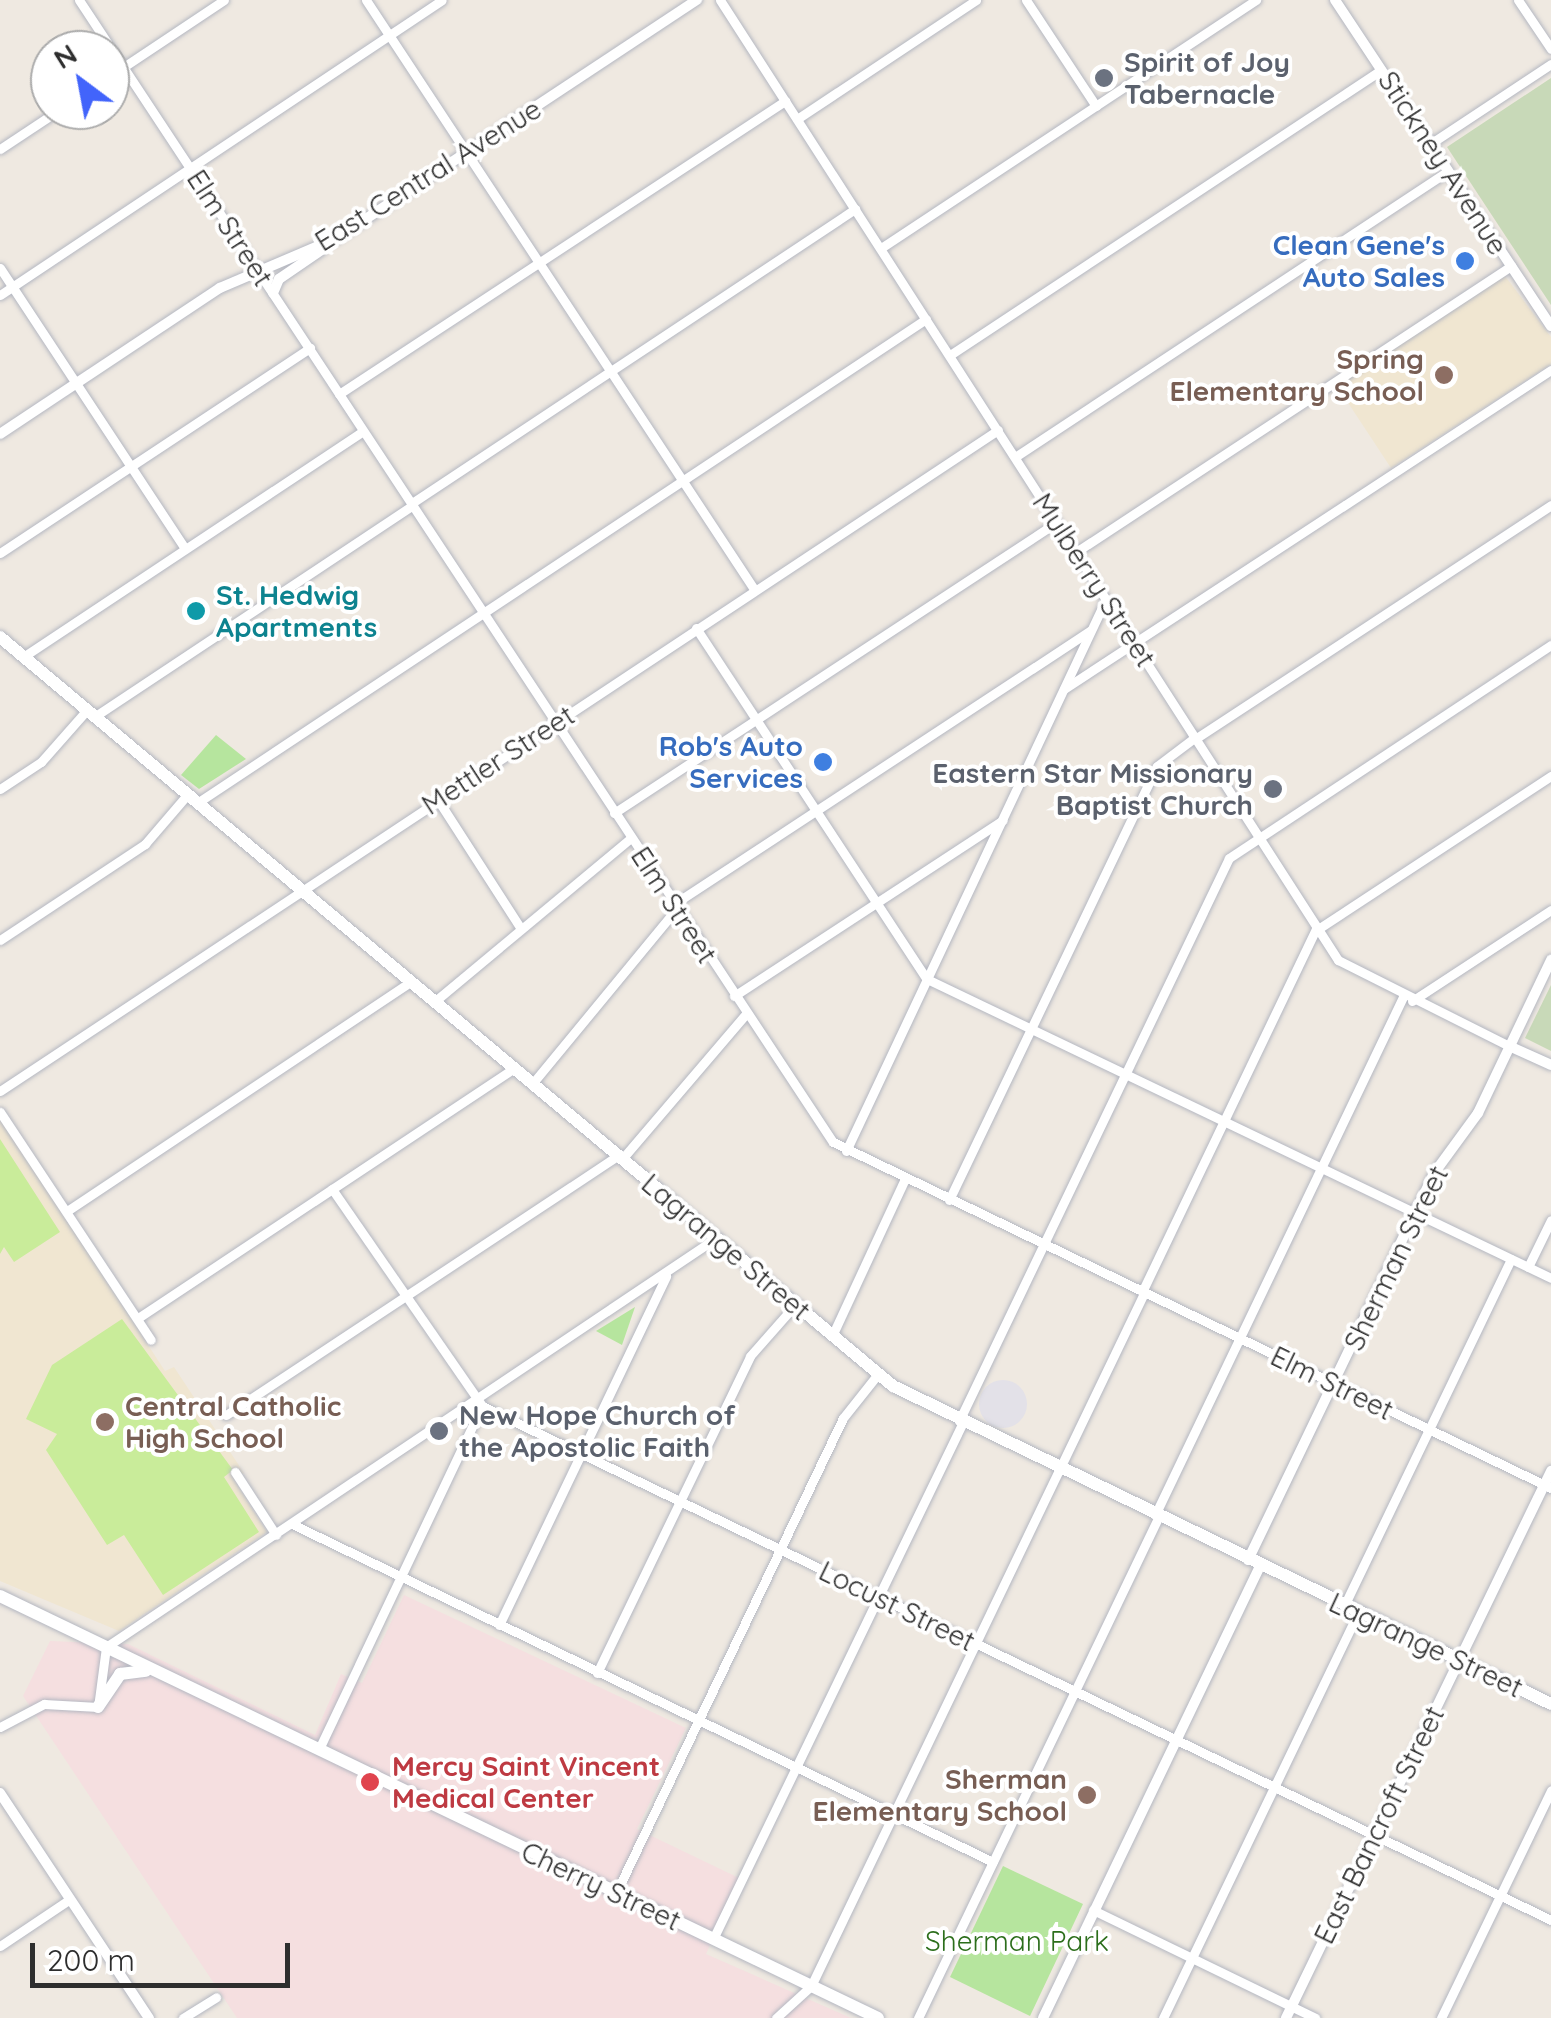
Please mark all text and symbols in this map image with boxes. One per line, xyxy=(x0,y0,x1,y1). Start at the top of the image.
north arrow xyxy=(30,30,130,130)
text: N xyxy=(47,36,83,76)
place label: Spirit of Joy Tabernacle xyxy=(1124,45,1290,111)
street label: Stickney Avenue xyxy=(1371,65,1515,261)
marker: Spirit of Joy Tabernacle xyxy=(1093,67,1115,89)
street label: East Central Avenue xyxy=(309,92,547,258)
street label: Elm Street xyxy=(180,163,280,293)
place label: Clean Gene's Auto Sales xyxy=(1273,228,1445,294)
marker: Clean Gene's Auto Sales xyxy=(1454,250,1476,272)
place label: Spring Elementary School xyxy=(1170,342,1424,408)
marker: Spring Elementary School xyxy=(1433,364,1455,386)
street label: Mulberry Street xyxy=(1025,487,1163,673)
place label: St. Hedwig Apartments xyxy=(216,578,377,644)
marker: St. Hedwig Apartments xyxy=(185,600,207,622)
street label: Mettler Street xyxy=(416,698,580,822)
place label: Rob's Auto Services xyxy=(659,729,803,795)
marker: Rob's Auto Services xyxy=(812,751,834,773)
place label: Eastern Star Missionary Baptist Church xyxy=(932,756,1253,822)
marker: Eastern Star Missionary Baptist Church xyxy=(1262,778,1284,800)
street label: Elm Street xyxy=(624,840,724,970)
street label: Sherman Street xyxy=(1337,1160,1455,1356)
street label: Lagrange Street xyxy=(635,1167,817,1327)
street label: Elm Street xyxy=(1265,1339,1399,1427)
place label: Central Catholic High School xyxy=(125,1389,341,1455)
place label: New Hope Church of the Apostolic Faith xyxy=(459,1398,735,1464)
marker: Central Catholic High School xyxy=(94,1411,116,1433)
marker: New Hope Church of the Apostolic Faith xyxy=(428,1420,450,1442)
street label: Locust Street xyxy=(814,1554,980,1658)
street label: Lagrange Street xyxy=(1324,1585,1528,1705)
street label: East Bancroft Street xyxy=(1307,1701,1451,1949)
place label: Mercy Saint Vincent Medical Center xyxy=(392,1749,660,1815)
place label: Sherman Elementary School xyxy=(813,1762,1067,1828)
marker: Mercy Saint Vincent Medical Center xyxy=(357,1769,383,1795)
marker: Sherman Elementary School xyxy=(1076,1784,1098,1806)
street label: Cherry Street xyxy=(516,1835,686,1937)
scale bar xyxy=(35,1923,295,1985)
park label: Sherman Park xyxy=(925,1924,1109,1958)
text: 200 m xyxy=(47,1941,135,1979)

